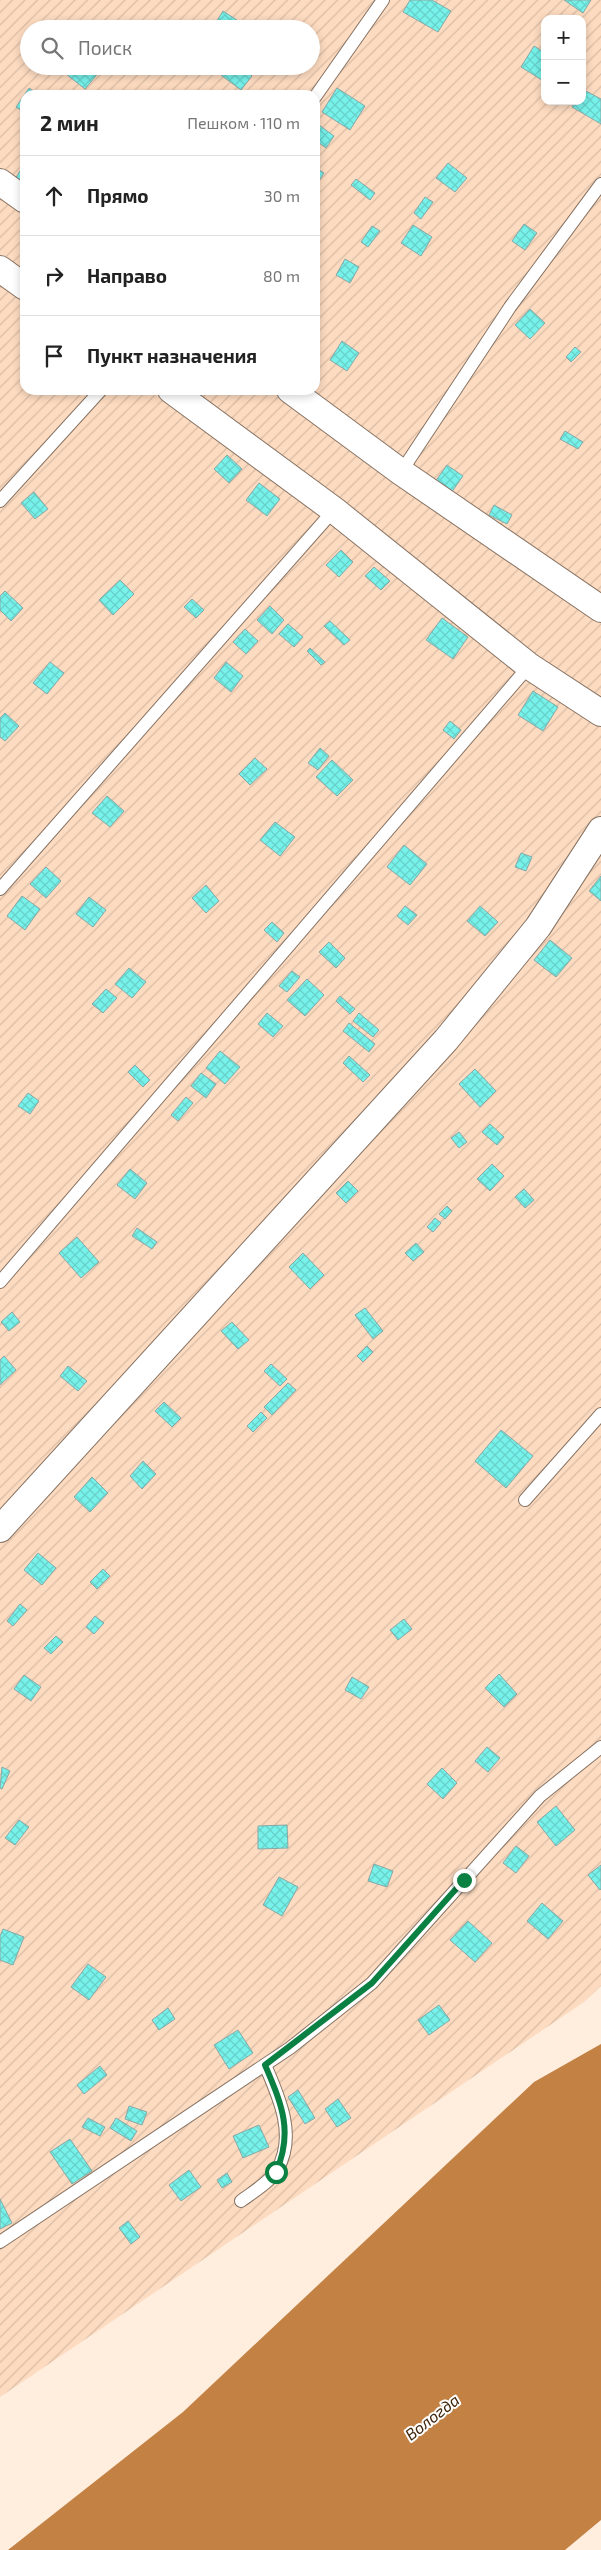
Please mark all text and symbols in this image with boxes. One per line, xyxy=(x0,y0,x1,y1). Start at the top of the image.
map controls xyxy=(541,15,586,105)
button: + xyxy=(541,15,586,60)
search box xyxy=(20,20,320,75)
icon: search xyxy=(38,34,66,62)
text: Поиск xyxy=(78,36,132,59)
button: − xyxy=(541,60,586,105)
text: 2 мин xyxy=(40,110,99,135)
text: Пешком · 110 m xyxy=(187,113,300,132)
icon: ahead xyxy=(40,182,68,210)
text: Прямо xyxy=(87,184,149,207)
text: 30 m xyxy=(264,186,300,205)
icon: right xyxy=(40,262,68,290)
text: Направо xyxy=(87,264,167,287)
text: 80 m xyxy=(263,266,300,285)
icon: arrive xyxy=(40,342,68,370)
text: Пункт назначения xyxy=(87,344,257,367)
route end xyxy=(453,1869,476,1892)
route start xyxy=(265,2161,288,2184)
water label: Вологда xyxy=(401,2390,462,2444)

